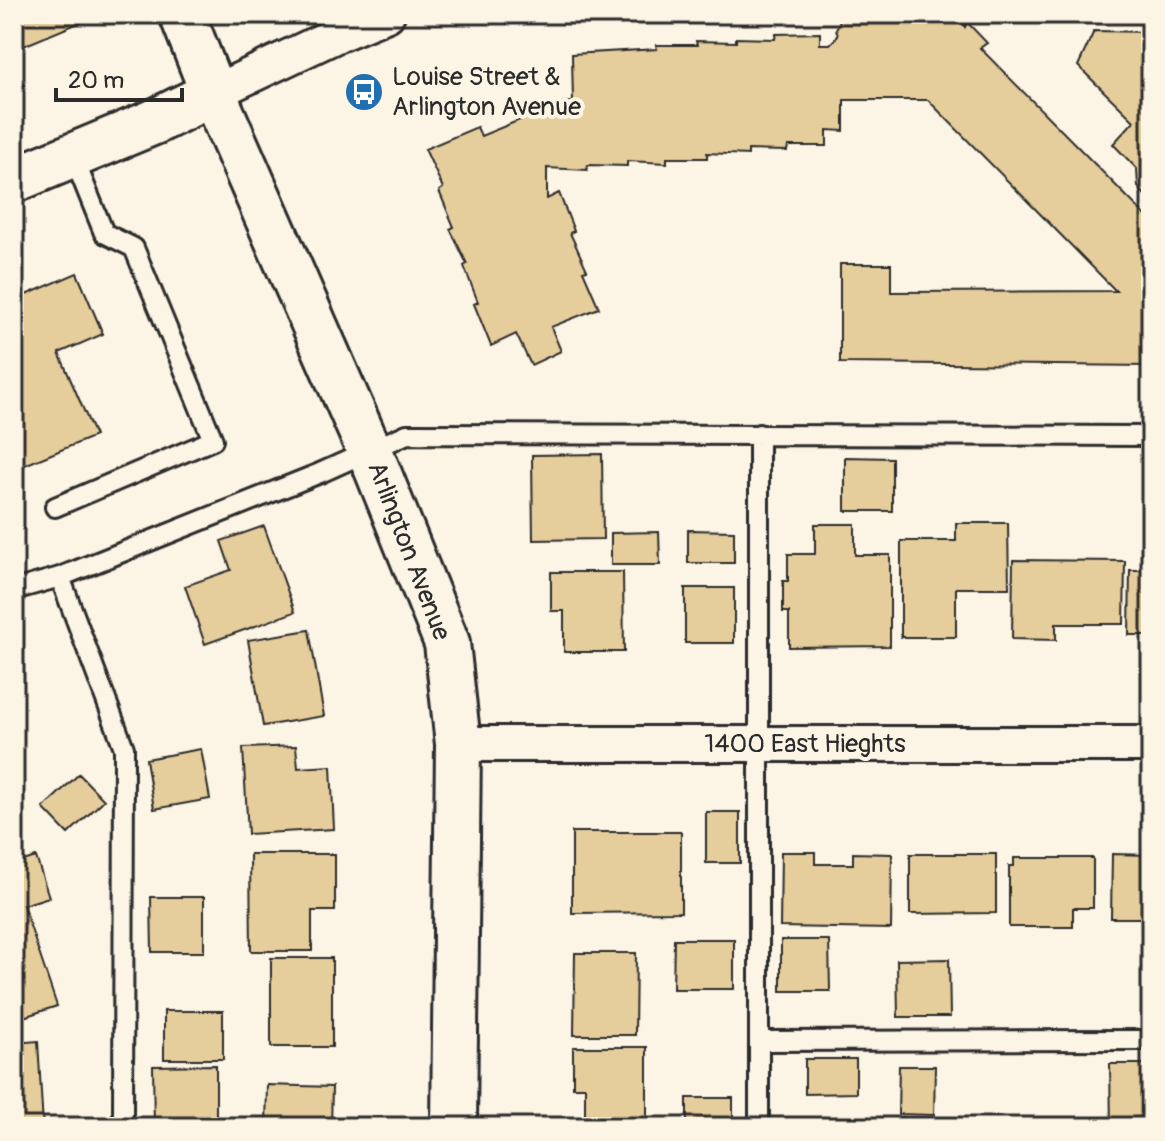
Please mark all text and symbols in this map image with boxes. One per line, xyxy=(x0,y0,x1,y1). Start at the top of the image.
scale bar xyxy=(56,52,182,102)
place label: Louise Street & Arlington Avenue xyxy=(392,61,581,123)
text: 20 m xyxy=(68,66,124,95)
bus stop icon: Louise Street & Arlington Avenue xyxy=(343,71,385,113)
street label: Arlington Avenue xyxy=(360,457,458,645)
street label: 1400 East Hieghts xyxy=(704,728,906,760)

